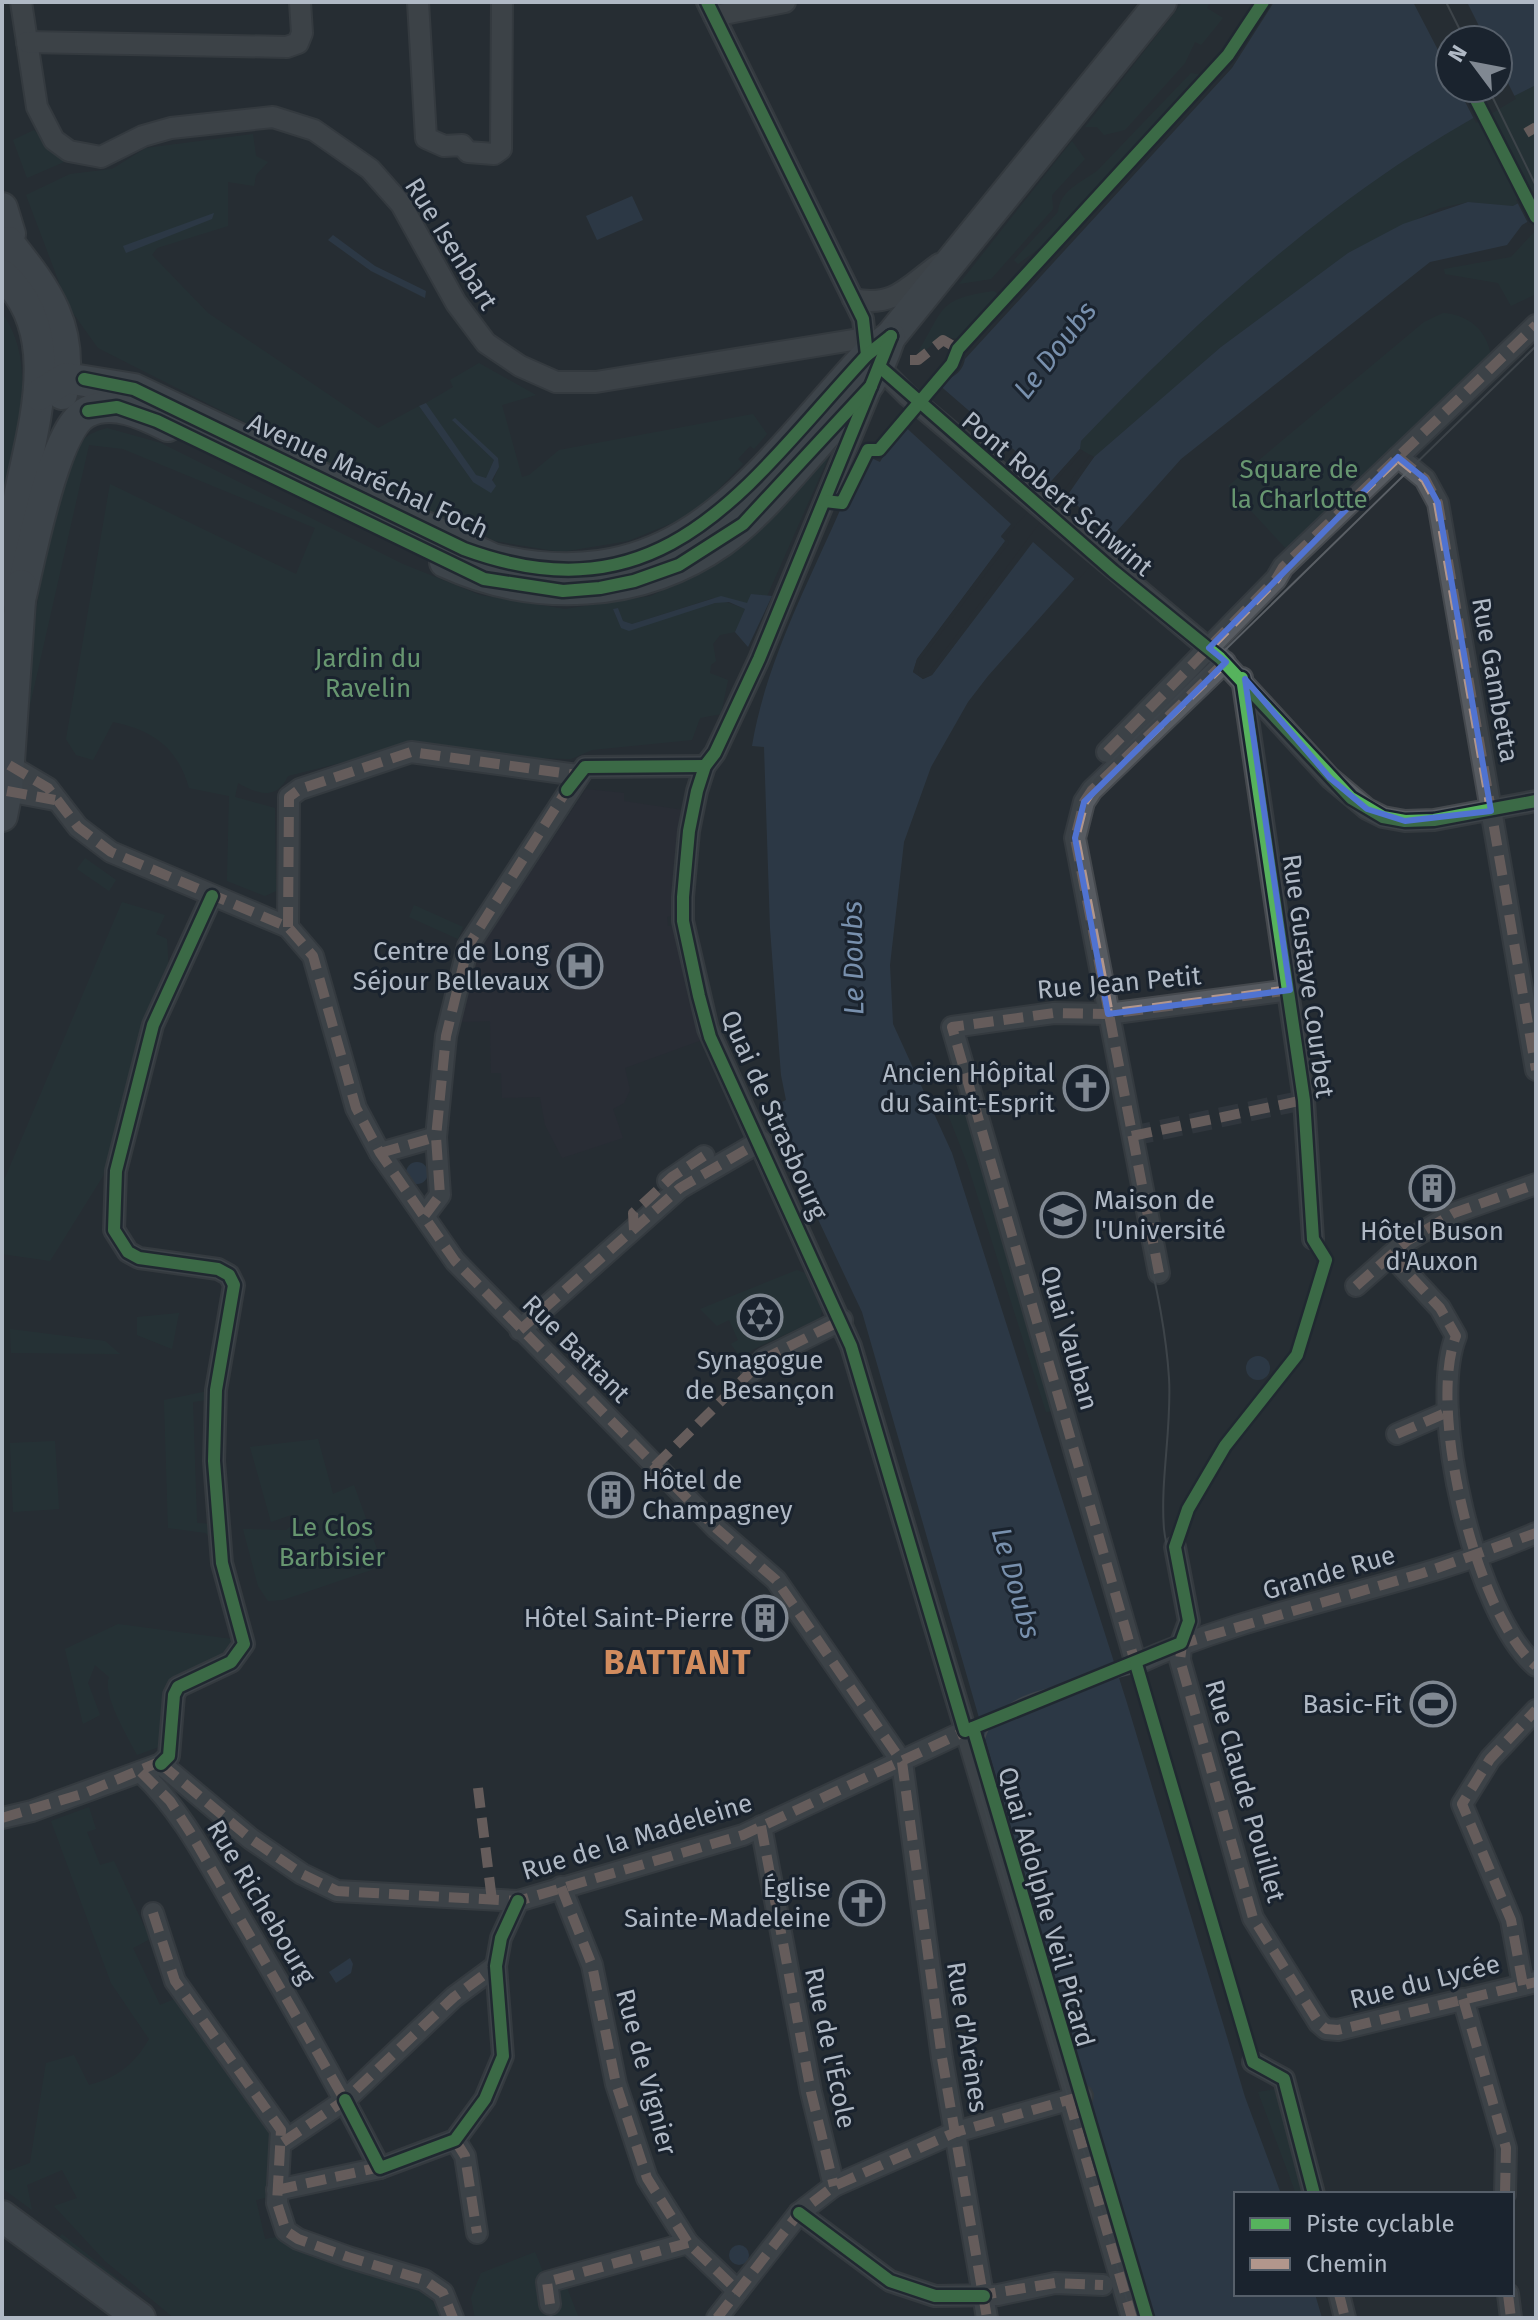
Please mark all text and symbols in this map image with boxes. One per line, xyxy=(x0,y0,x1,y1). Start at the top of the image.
north arrow xyxy=(1434,24,1514,104)
text: N xyxy=(1442,40,1473,67)
street label: Rue Isenbart xyxy=(398,172,504,316)
water label: Le Doubs xyxy=(1007,295,1103,405)
street label: Pont Robert Schwint xyxy=(955,405,1159,583)
street label: Avenue Maréchal Foch xyxy=(243,407,493,545)
park label: Square de la Charlotte xyxy=(1230,454,1368,515)
street label: Rue Gambetta xyxy=(1465,595,1525,765)
park label: Jardin du Ravelin xyxy=(314,643,422,704)
street label: Rue Gustave Courbet xyxy=(1276,852,1341,1100)
water label: Le Doubs xyxy=(836,901,870,1015)
place label: Centre de Long Séjour Bellevaux xyxy=(353,936,549,997)
hospital icon: Centre de Long Séjour Bellevaux xyxy=(556,942,604,990)
street label: Rue Jean Petit xyxy=(1036,960,1203,1006)
street label: Quai de Strasbourg xyxy=(714,1006,834,1225)
place label: Ancien Hôpital du Saint-Esprit xyxy=(880,1058,1056,1119)
church icon: Ancien Hôpital du Saint-Esprit xyxy=(1062,1064,1110,1112)
building icon: Hôtel Buson d'Auxon xyxy=(1408,1164,1456,1212)
place label: Maison de l'Université xyxy=(1094,1185,1226,1246)
school or university icon: Maison de l'Université xyxy=(1039,1191,1087,1239)
place label: Hôtel Buson d'Auxon xyxy=(1360,1216,1504,1277)
street label: Quai Vauban xyxy=(1034,1262,1104,1414)
street label: Rue Battant xyxy=(516,1289,637,1410)
synagogue icon: Synagogue de Besançon xyxy=(736,1293,784,1341)
place label: Synagogue de Besançon xyxy=(685,1345,835,1406)
place label: Hôtel de Champagney xyxy=(642,1465,793,1526)
building icon: Hôtel de Champagney xyxy=(587,1471,635,1519)
park label: Le Clos Barbisier xyxy=(279,1512,385,1573)
water label: Le Doubs xyxy=(984,1524,1048,1642)
street label: Grande Rue xyxy=(1259,1539,1399,1607)
building icon: Hôtel Saint-Pierre xyxy=(741,1594,789,1642)
place label: Hôtel Saint-Pierre xyxy=(524,1603,734,1634)
district label: BATTANT xyxy=(603,1642,753,1683)
street label: Rue Claude Pouillet xyxy=(1198,1676,1292,1907)
sports icon: Basic-Fit xyxy=(1409,1680,1457,1728)
place label: Basic-Fit xyxy=(1302,1689,1403,1720)
street label: Quai Adolphe Veil Picard xyxy=(991,1763,1101,2051)
street label: Rue de la Madeleine xyxy=(518,1787,756,1887)
street label: Rue Richebourg xyxy=(200,1814,322,1990)
place label: Église Sainte-Madeleine xyxy=(624,1873,831,1934)
church icon: Église Sainte-Madeleine xyxy=(838,1879,886,1927)
street label: Rue du Lycée xyxy=(1347,1948,1503,2016)
street label: Rue d'Arènes xyxy=(940,1959,994,2115)
street label: Rue de l'École xyxy=(798,1965,862,2131)
street label: Rue de Vignier xyxy=(609,1986,683,2158)
legend xyxy=(1234,2192,1514,2296)
text: Piste cyclable xyxy=(1306,2210,1455,2238)
text: Chemin xyxy=(1306,2250,1388,2278)

